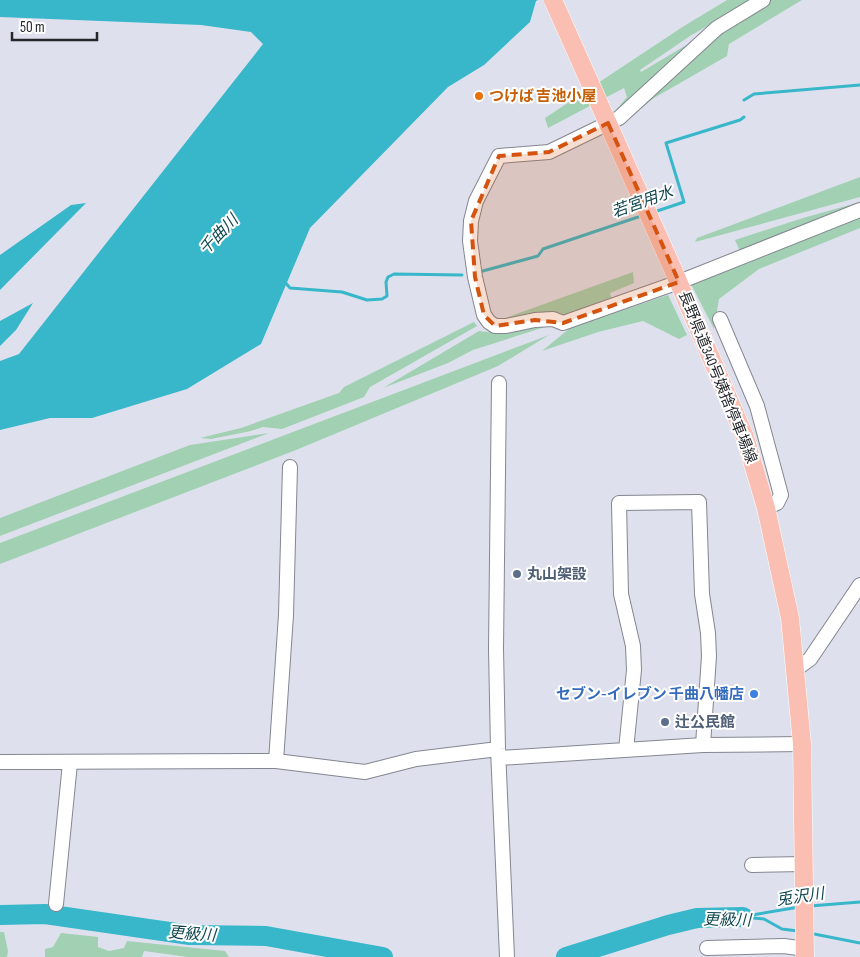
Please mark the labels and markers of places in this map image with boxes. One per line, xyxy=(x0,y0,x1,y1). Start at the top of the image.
place label: つけば 吉池小屋 xyxy=(489,87,596,106)
marker: つけば 吉池小屋 xyxy=(473,90,485,102)
place label: 丸山架設 xyxy=(527,565,587,584)
marker: 丸山架設 xyxy=(511,568,523,580)
place label: セブン-イレブン 千曲八幡店 xyxy=(556,685,744,704)
marker: セブン-イレブン 千曲八幡店 xyxy=(748,688,760,700)
place label: 辻公民館 xyxy=(675,713,735,732)
marker: 辻公民館 xyxy=(659,716,671,728)

